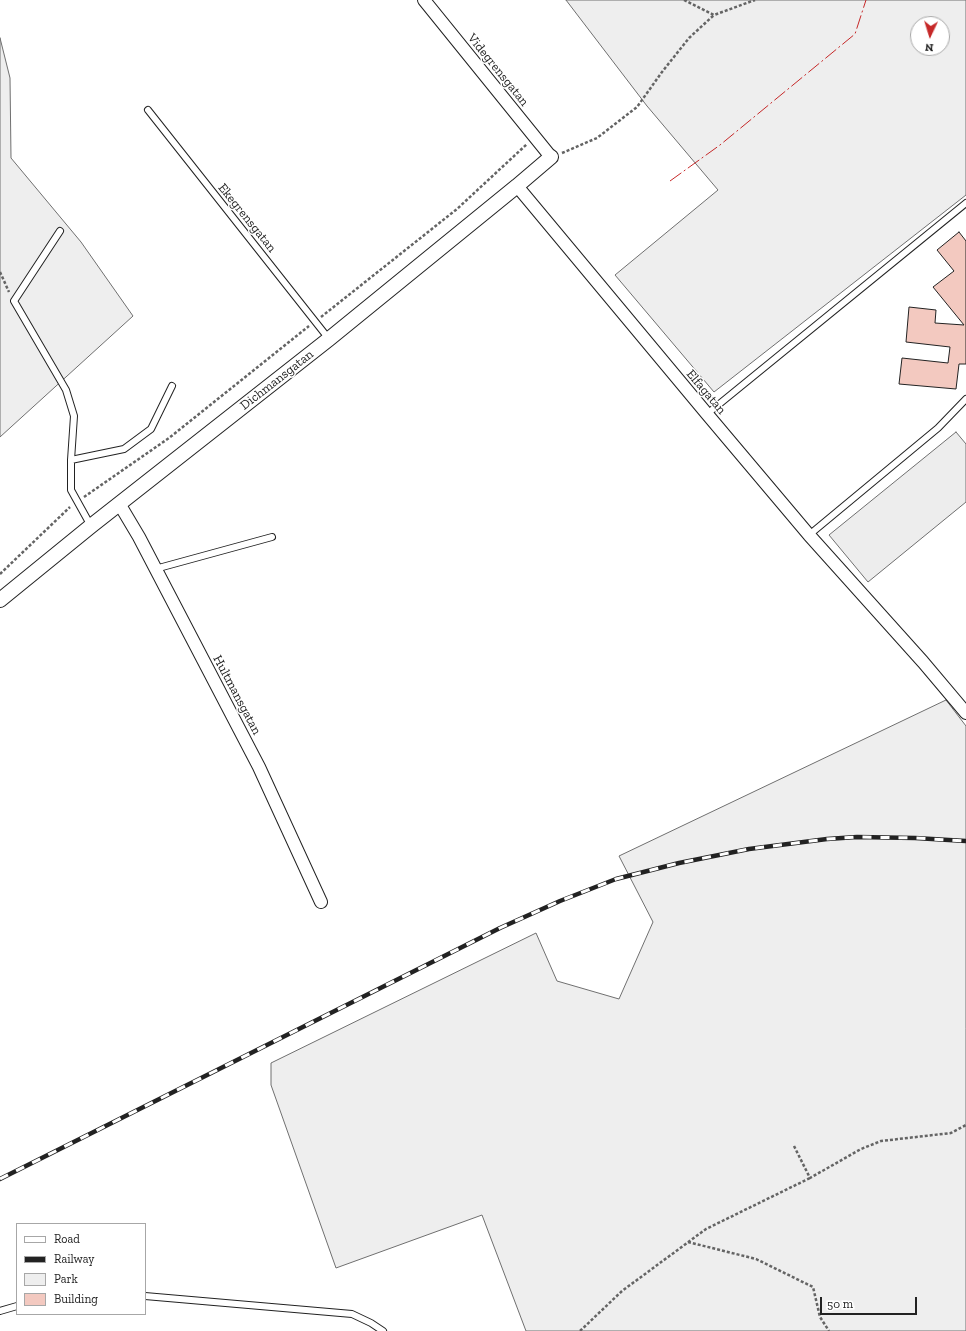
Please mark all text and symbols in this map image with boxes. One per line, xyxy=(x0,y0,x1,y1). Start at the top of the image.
north arrow xyxy=(910,16,950,56)
street label: Videgrensgatan xyxy=(464,31,532,109)
text: N xyxy=(925,41,934,54)
street label: Ekegrensgatan xyxy=(214,180,280,256)
street label: Dichmansgatan xyxy=(237,347,317,413)
street label: Elfagatan xyxy=(683,367,729,417)
street label: Hultmansgatan xyxy=(210,653,264,737)
legend xyxy=(16,1223,146,1315)
text: Road xyxy=(54,1232,80,1246)
text: Railway xyxy=(54,1252,95,1266)
text: Park xyxy=(54,1272,78,1286)
scale bar xyxy=(822,1289,919,1315)
text: Building xyxy=(54,1292,98,1306)
text: 50 m xyxy=(827,1297,853,1311)

